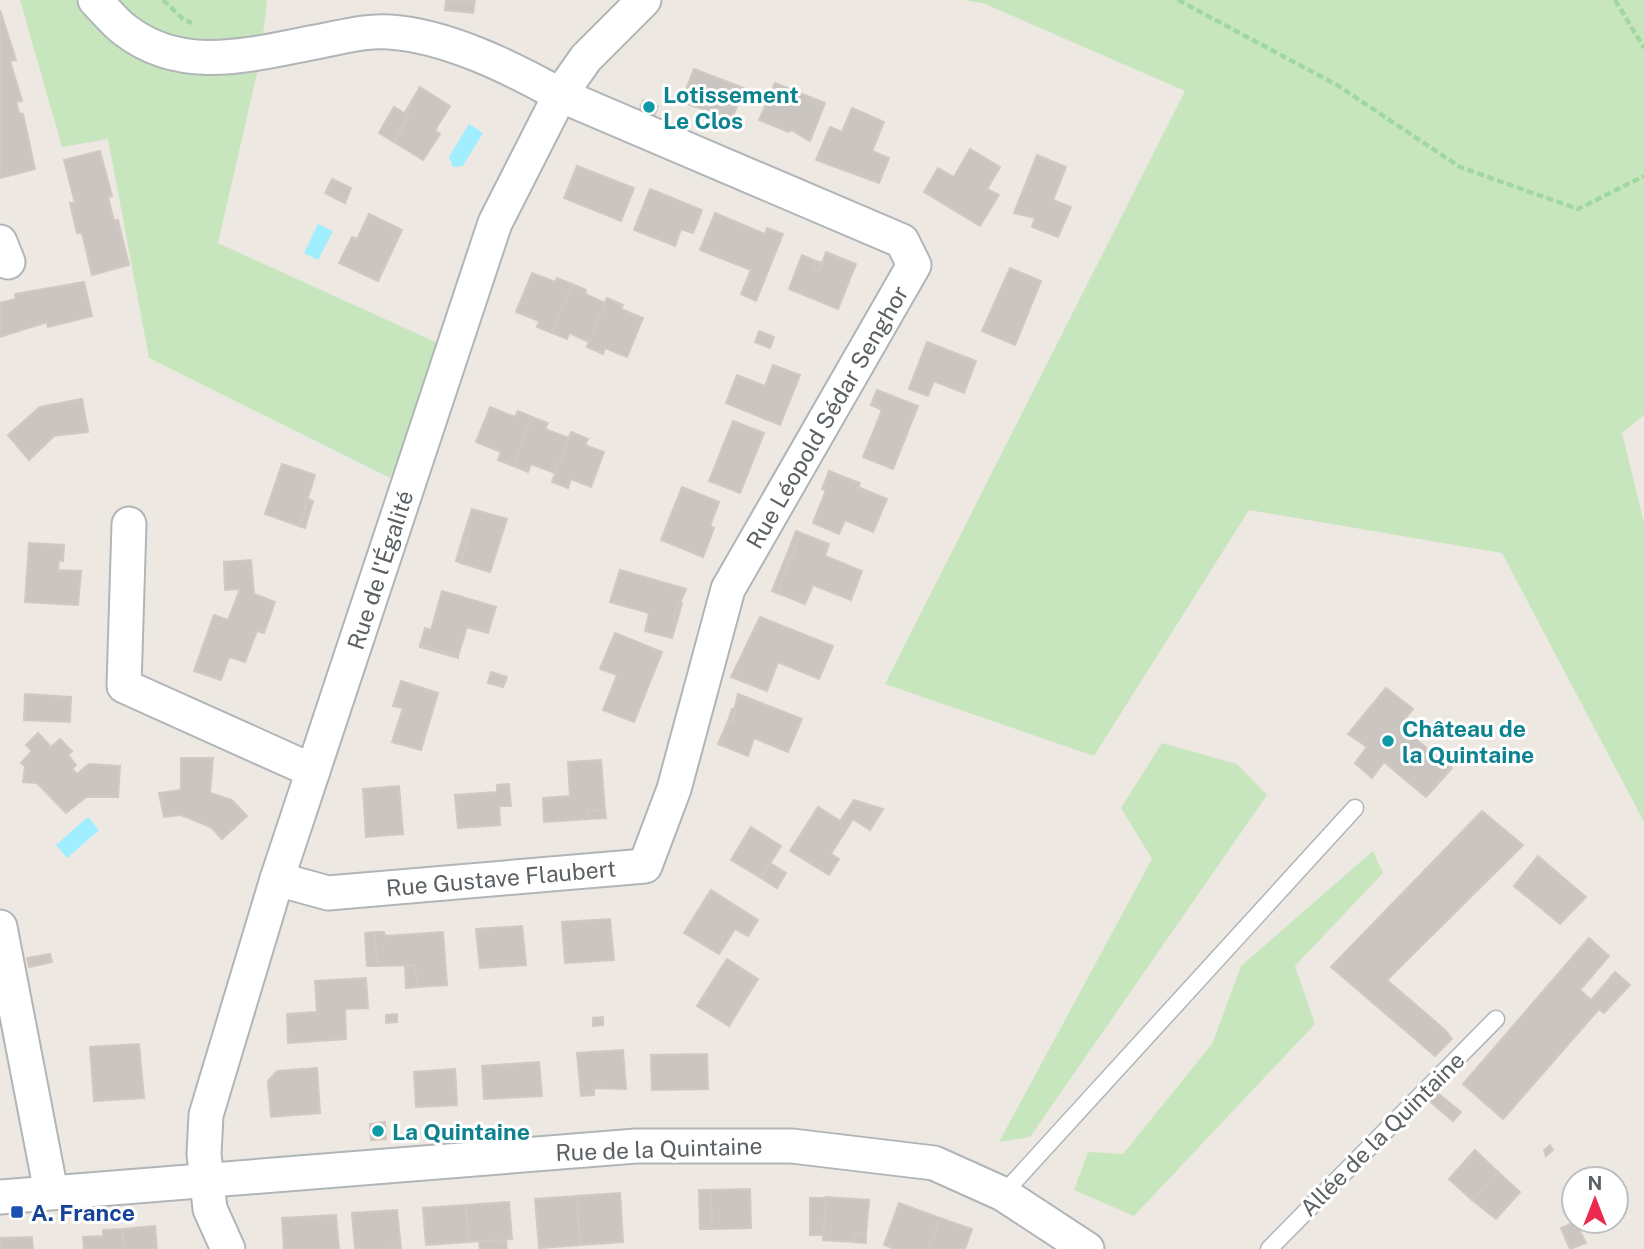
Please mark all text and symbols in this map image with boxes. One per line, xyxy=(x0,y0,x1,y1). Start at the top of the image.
place label: Lotissement Le Clos xyxy=(663,81,799,134)
marker: Lotissement Le Clos xyxy=(641,99,657,115)
street label: Rue Léopold Sédar Senghor xyxy=(741,281,913,553)
street label: Rue de l'Égalité xyxy=(342,487,418,653)
place label: Château de la Quintaine xyxy=(1402,715,1534,768)
marker: Château de la Quintaine xyxy=(1380,733,1396,749)
street label: Rue Gustave Flaubert xyxy=(385,854,617,902)
street label: Allée de la Quintaine xyxy=(1294,1046,1470,1222)
place label: La Quintaine xyxy=(392,1118,530,1145)
marker: La Quintaine xyxy=(370,1123,386,1139)
street label: Rue de la Quintaine xyxy=(555,1132,763,1166)
north arrow xyxy=(1560,1165,1630,1235)
text: N xyxy=(1588,1172,1602,1194)
place label: A. France xyxy=(31,1199,135,1226)
marker: A. France xyxy=(9,1204,25,1220)

